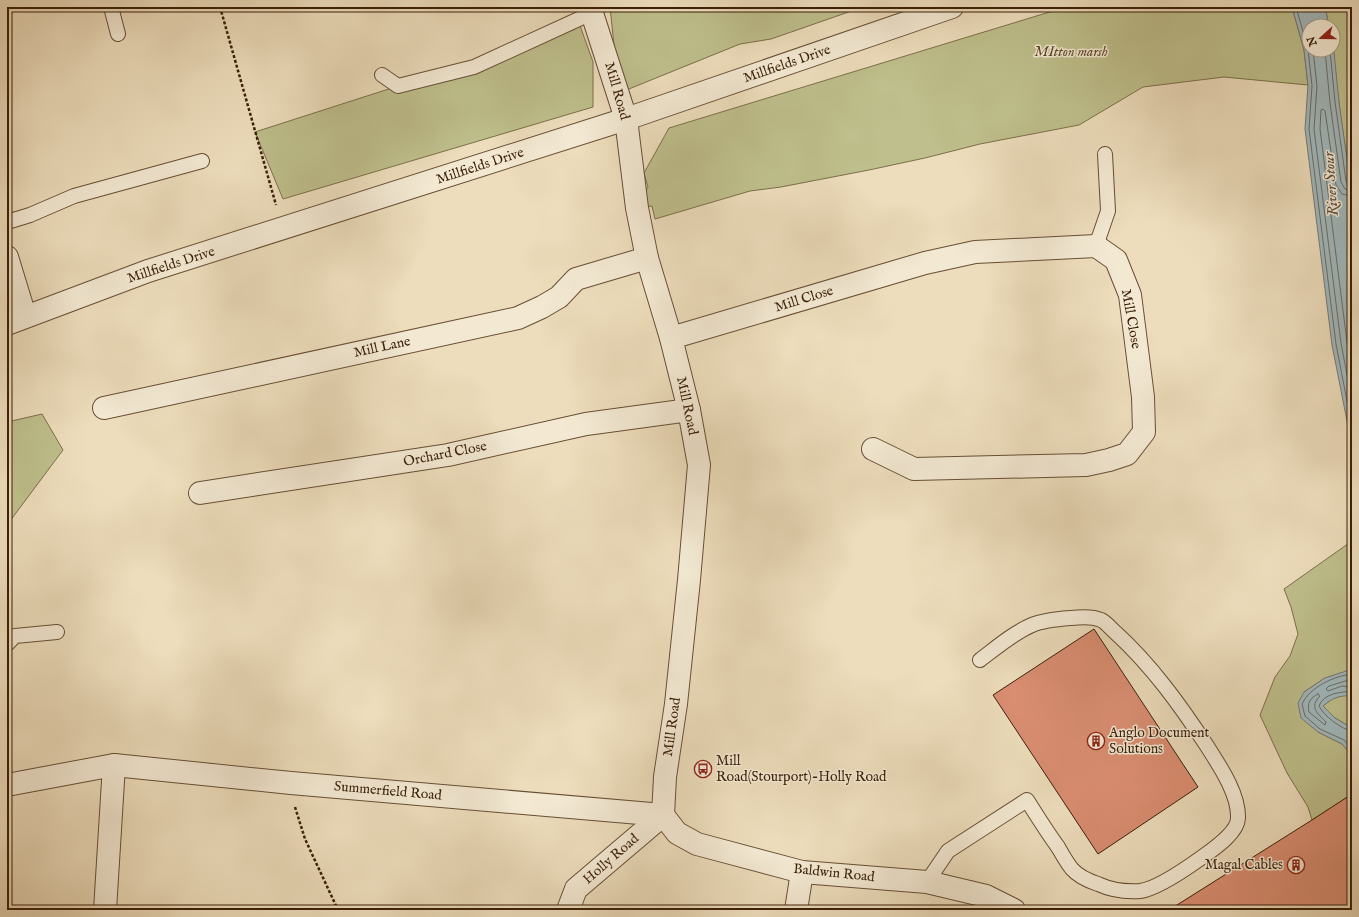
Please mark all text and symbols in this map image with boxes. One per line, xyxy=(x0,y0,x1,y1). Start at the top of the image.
north arrow xyxy=(1301,18,1341,58)
text: N xyxy=(1304,34,1321,49)
street label: Millfields Drive xyxy=(741,40,833,87)
park label: MItton marsh xyxy=(1034,43,1108,61)
street label: Mill Road xyxy=(600,60,634,122)
street label: Millfields Drive xyxy=(434,143,527,189)
water label: River Stour xyxy=(1319,150,1343,217)
street label: Millfields Drive xyxy=(125,242,218,288)
street label: Mill Close xyxy=(773,281,836,316)
street label: Mill Close xyxy=(1117,288,1145,351)
street label: Mill Lane xyxy=(352,332,413,362)
street label: Mill Road xyxy=(672,375,702,437)
street label: Orchard Close xyxy=(402,437,489,471)
street label: Mill Road xyxy=(659,696,685,758)
place label: Anglo Document Solutions xyxy=(1108,724,1210,758)
building icon: Anglo Document Solutions xyxy=(1086,731,1106,751)
place label: Mill Road(Stourport)-Holly Road xyxy=(716,752,887,786)
bus stop icon: Mill Road(Stourport)-Holly Road xyxy=(693,759,713,779)
street label: Summerfield Road xyxy=(333,777,443,805)
street label: Holly Road xyxy=(579,829,643,888)
building icon: Magal Cables xyxy=(1286,855,1306,875)
place label: Magal Cables xyxy=(1205,856,1283,874)
street label: Baldwin Road xyxy=(793,860,876,886)

